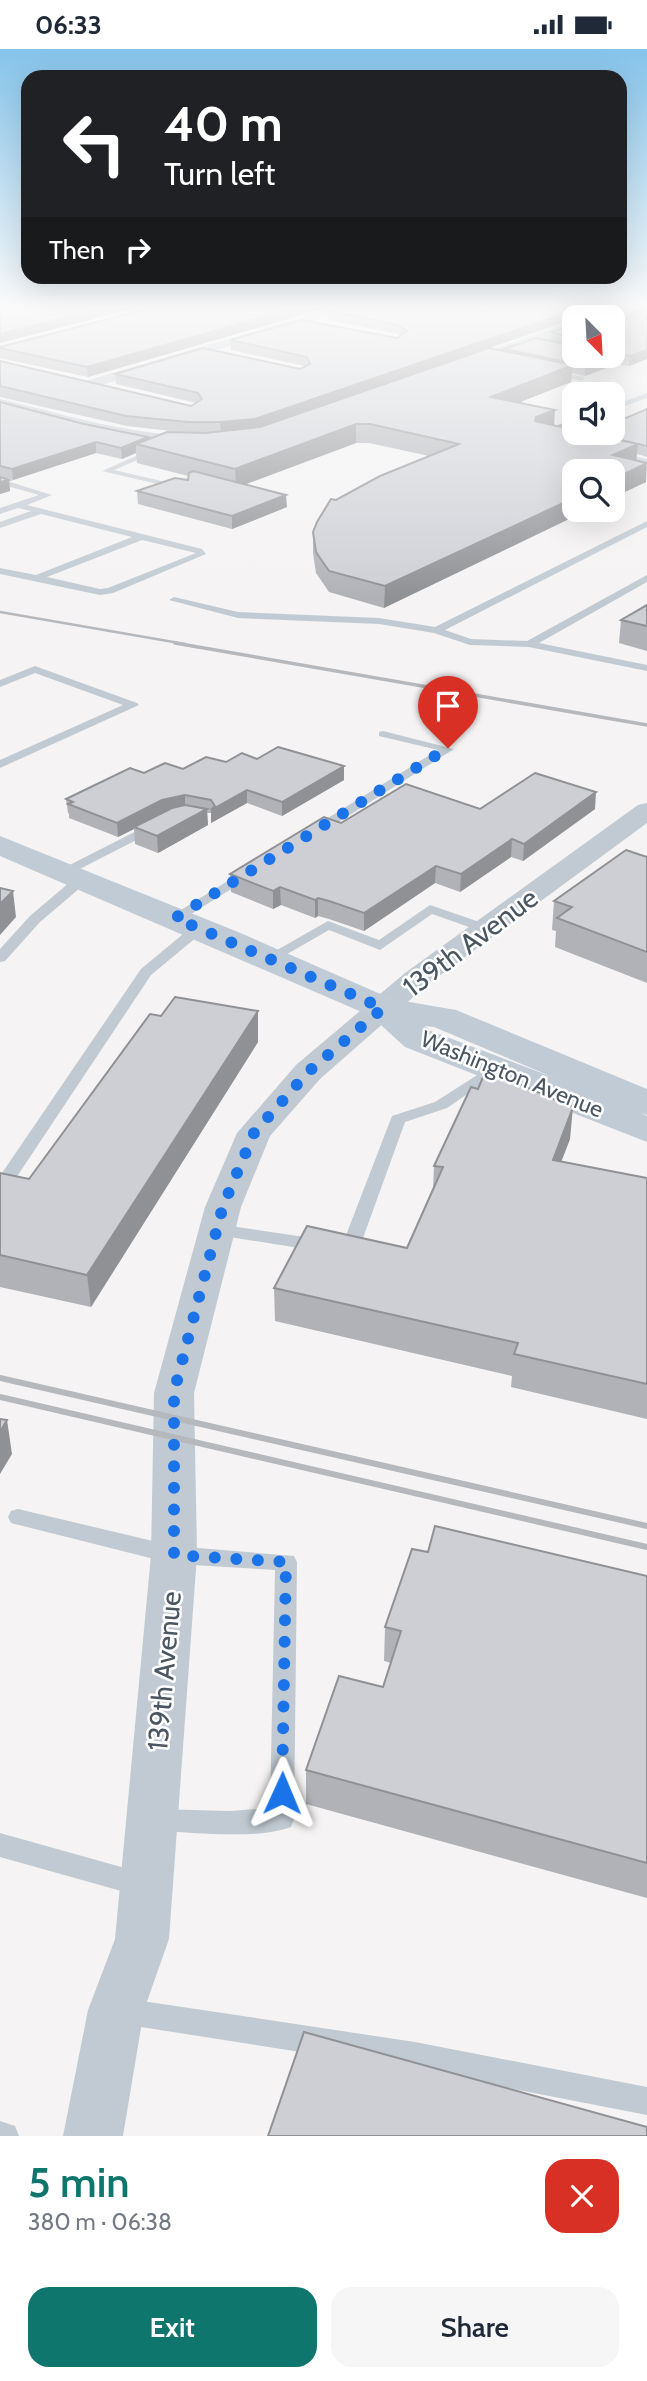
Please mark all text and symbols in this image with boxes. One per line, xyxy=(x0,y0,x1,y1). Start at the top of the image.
text: 06:33 xyxy=(35,9,102,41)
text: 40 m xyxy=(164,94,283,153)
icon: left xyxy=(49,98,140,189)
text: Turn left xyxy=(164,154,275,193)
icon: right xyxy=(119,231,157,269)
text: Then xyxy=(49,234,105,266)
north arrow xyxy=(562,305,625,367)
map controls xyxy=(562,305,625,522)
button: sound xyxy=(562,382,625,445)
button: search xyxy=(562,459,625,522)
pin xyxy=(418,676,478,748)
icon: arrive xyxy=(429,687,467,725)
street label: 139th Avenue xyxy=(396,880,544,1004)
street label: Washington Avenue xyxy=(417,1025,608,1123)
street label: 139th Avenue xyxy=(140,1590,188,1752)
position arrow xyxy=(245,1756,319,1830)
text: 5 min xyxy=(28,2156,130,2208)
button: close xyxy=(545,2159,619,2233)
text: 380 m · 06:38 xyxy=(28,2208,172,2236)
button: Exit xyxy=(28,2287,317,2367)
button: Share xyxy=(331,2287,619,2367)

